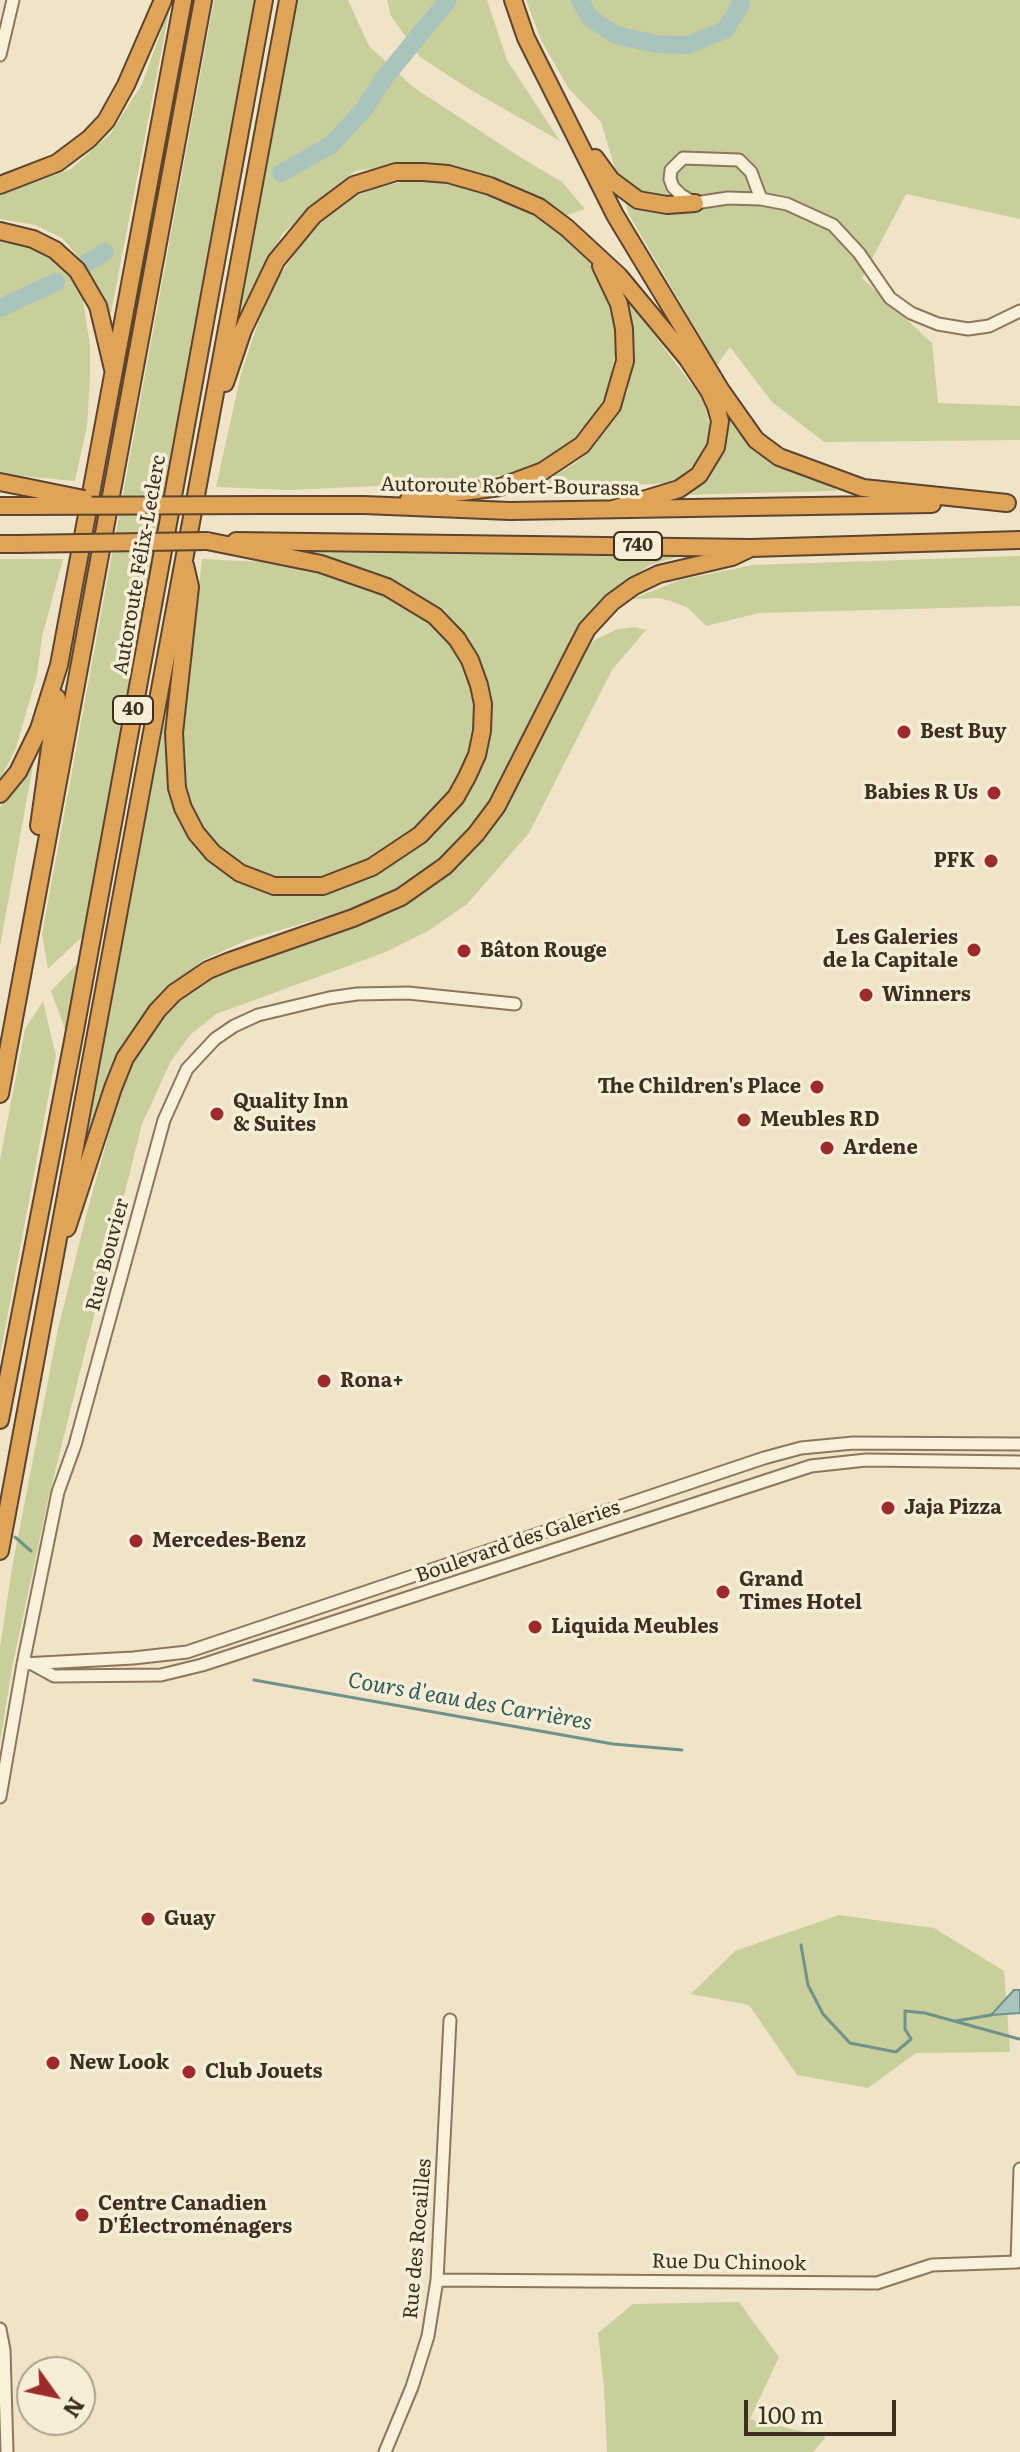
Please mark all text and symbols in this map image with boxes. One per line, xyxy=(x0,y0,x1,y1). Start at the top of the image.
street label: Autoroute Félix-Leclerc xyxy=(109,453,171,677)
street label: Autoroute Robert-Bourassa xyxy=(380,473,640,501)
road number: 740 xyxy=(614,532,662,560)
road number: 40 xyxy=(113,696,153,724)
place label: Best Buy xyxy=(920,720,1006,744)
marker: Best Buy xyxy=(895,723,913,741)
place label: Babies R Us xyxy=(864,781,978,805)
marker: Babies R Us xyxy=(985,784,1003,802)
place label: PFK xyxy=(933,849,975,873)
marker: PFK xyxy=(982,852,1000,870)
place label: Les Galeries de la Capitale xyxy=(823,926,958,973)
place label: Bâton Rouge xyxy=(480,939,607,963)
marker: Les Galeries de la Capitale xyxy=(965,941,983,959)
marker: Bâton Rouge xyxy=(455,942,473,960)
place label: Winners xyxy=(882,983,971,1007)
marker: Winners xyxy=(857,986,875,1004)
place label: The Children's Place xyxy=(598,1075,801,1099)
marker: The Children's Place xyxy=(808,1078,826,1096)
place label: Quality Inn & Suites xyxy=(233,1090,349,1137)
marker: Quality Inn & Suites xyxy=(208,1105,226,1123)
place label: Meubles RD xyxy=(760,1108,879,1132)
marker: Meubles RD xyxy=(735,1111,753,1129)
place label: Ardene xyxy=(843,1136,918,1160)
marker: Ardene xyxy=(818,1139,836,1157)
street label: Rue Bouvier xyxy=(81,1196,135,1314)
place label: Rona+ xyxy=(340,1369,404,1393)
marker: Rona+ xyxy=(315,1372,333,1390)
street label: Boulevard des Galeries xyxy=(413,1496,623,1588)
place label: Jaja Pizza xyxy=(904,1496,1002,1520)
marker: Jaja Pizza xyxy=(879,1499,897,1517)
place label: Mercedes-Benz xyxy=(152,1529,306,1553)
marker: Mercedes-Benz xyxy=(127,1532,145,1550)
place label: Grand Times Hotel xyxy=(739,1568,862,1615)
marker: Grand Times Hotel xyxy=(714,1583,732,1601)
place label: Liquida Meubles xyxy=(551,1615,718,1639)
marker: Liquida Meubles xyxy=(526,1618,544,1636)
water label: Cours d'eau des Carrières xyxy=(346,1668,594,1736)
place label: Guay xyxy=(164,1907,216,1931)
marker: Guay xyxy=(139,1910,157,1928)
place label: New Look xyxy=(69,2051,169,2075)
marker: New Look xyxy=(44,2054,62,2072)
place label: Club Jouets xyxy=(205,2060,322,2084)
marker: Club Jouets xyxy=(180,2063,198,2081)
street label: Rue des Rocailles xyxy=(399,2158,437,2320)
place label: Centre Canadien D'Électroménagers xyxy=(98,2192,292,2239)
marker: Centre Canadien D'Électroménagers xyxy=(73,2206,91,2224)
street label: Rue Du Chinook xyxy=(651,2250,807,2276)
north arrow xyxy=(16,2356,96,2436)
scale bar xyxy=(748,2384,900,2434)
text: N xyxy=(56,2392,94,2425)
text: 100 m xyxy=(758,2396,824,2431)

